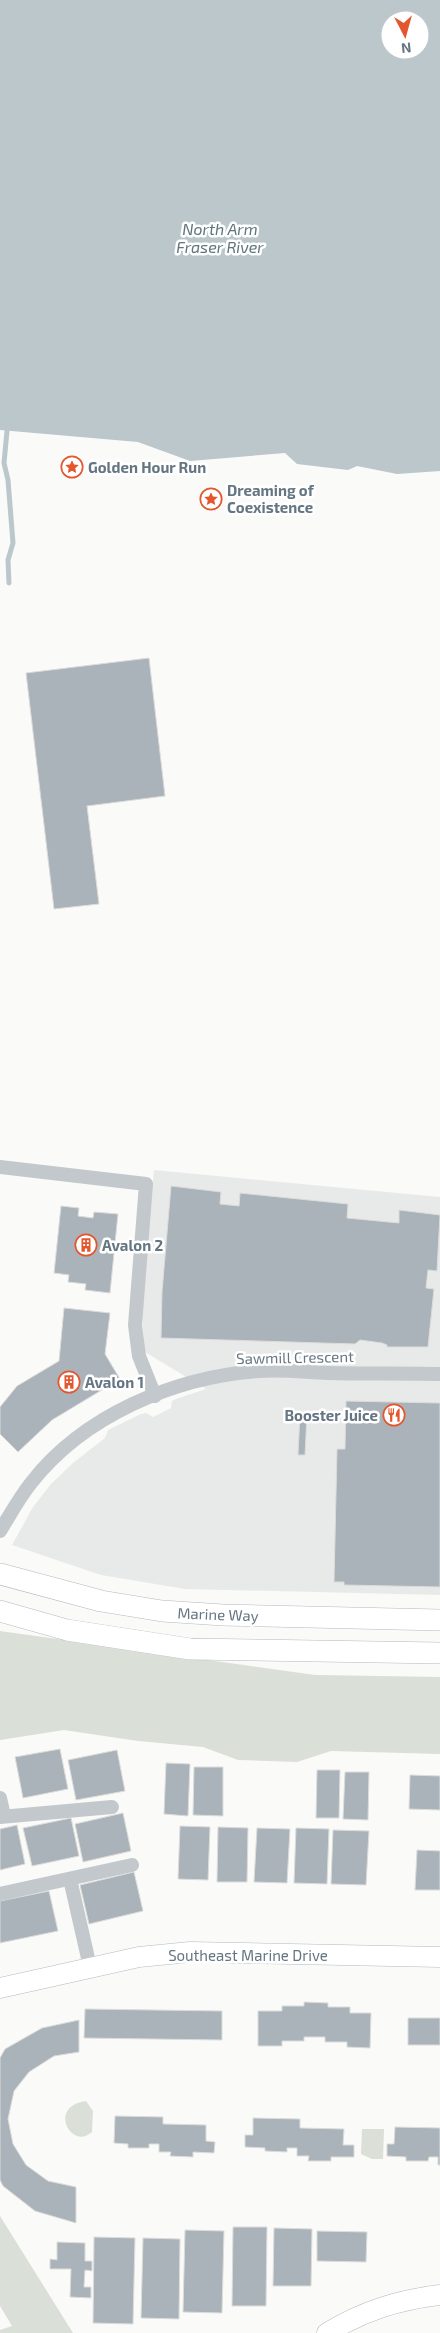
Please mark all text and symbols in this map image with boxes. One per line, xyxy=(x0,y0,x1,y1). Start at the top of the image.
north arrow xyxy=(380,10,430,60)
text: N xyxy=(400,39,412,57)
water label: North Arm Fraser River xyxy=(176,219,264,256)
place icon: Golden Hour Run xyxy=(60,455,84,479)
place label: Golden Hour Run xyxy=(88,458,206,476)
place label: Dreaming of Coexistence xyxy=(227,481,315,516)
place icon: Dreaming of Coexistence xyxy=(199,487,223,511)
building icon: Avalon 2 xyxy=(74,1233,98,1257)
place label: Avalon 2 xyxy=(102,1236,163,1254)
street label: Sawmill Crescent xyxy=(236,1347,354,1367)
building icon: Avalon 1 xyxy=(57,1370,81,1394)
place label: Avalon 1 xyxy=(85,1373,144,1391)
restaurant icon: Booster Juice xyxy=(382,1403,406,1427)
place label: Booster Juice xyxy=(284,1406,378,1424)
street label: Marine Way xyxy=(177,1604,259,1624)
street label: Southeast Marine Drive xyxy=(168,1946,328,1964)

